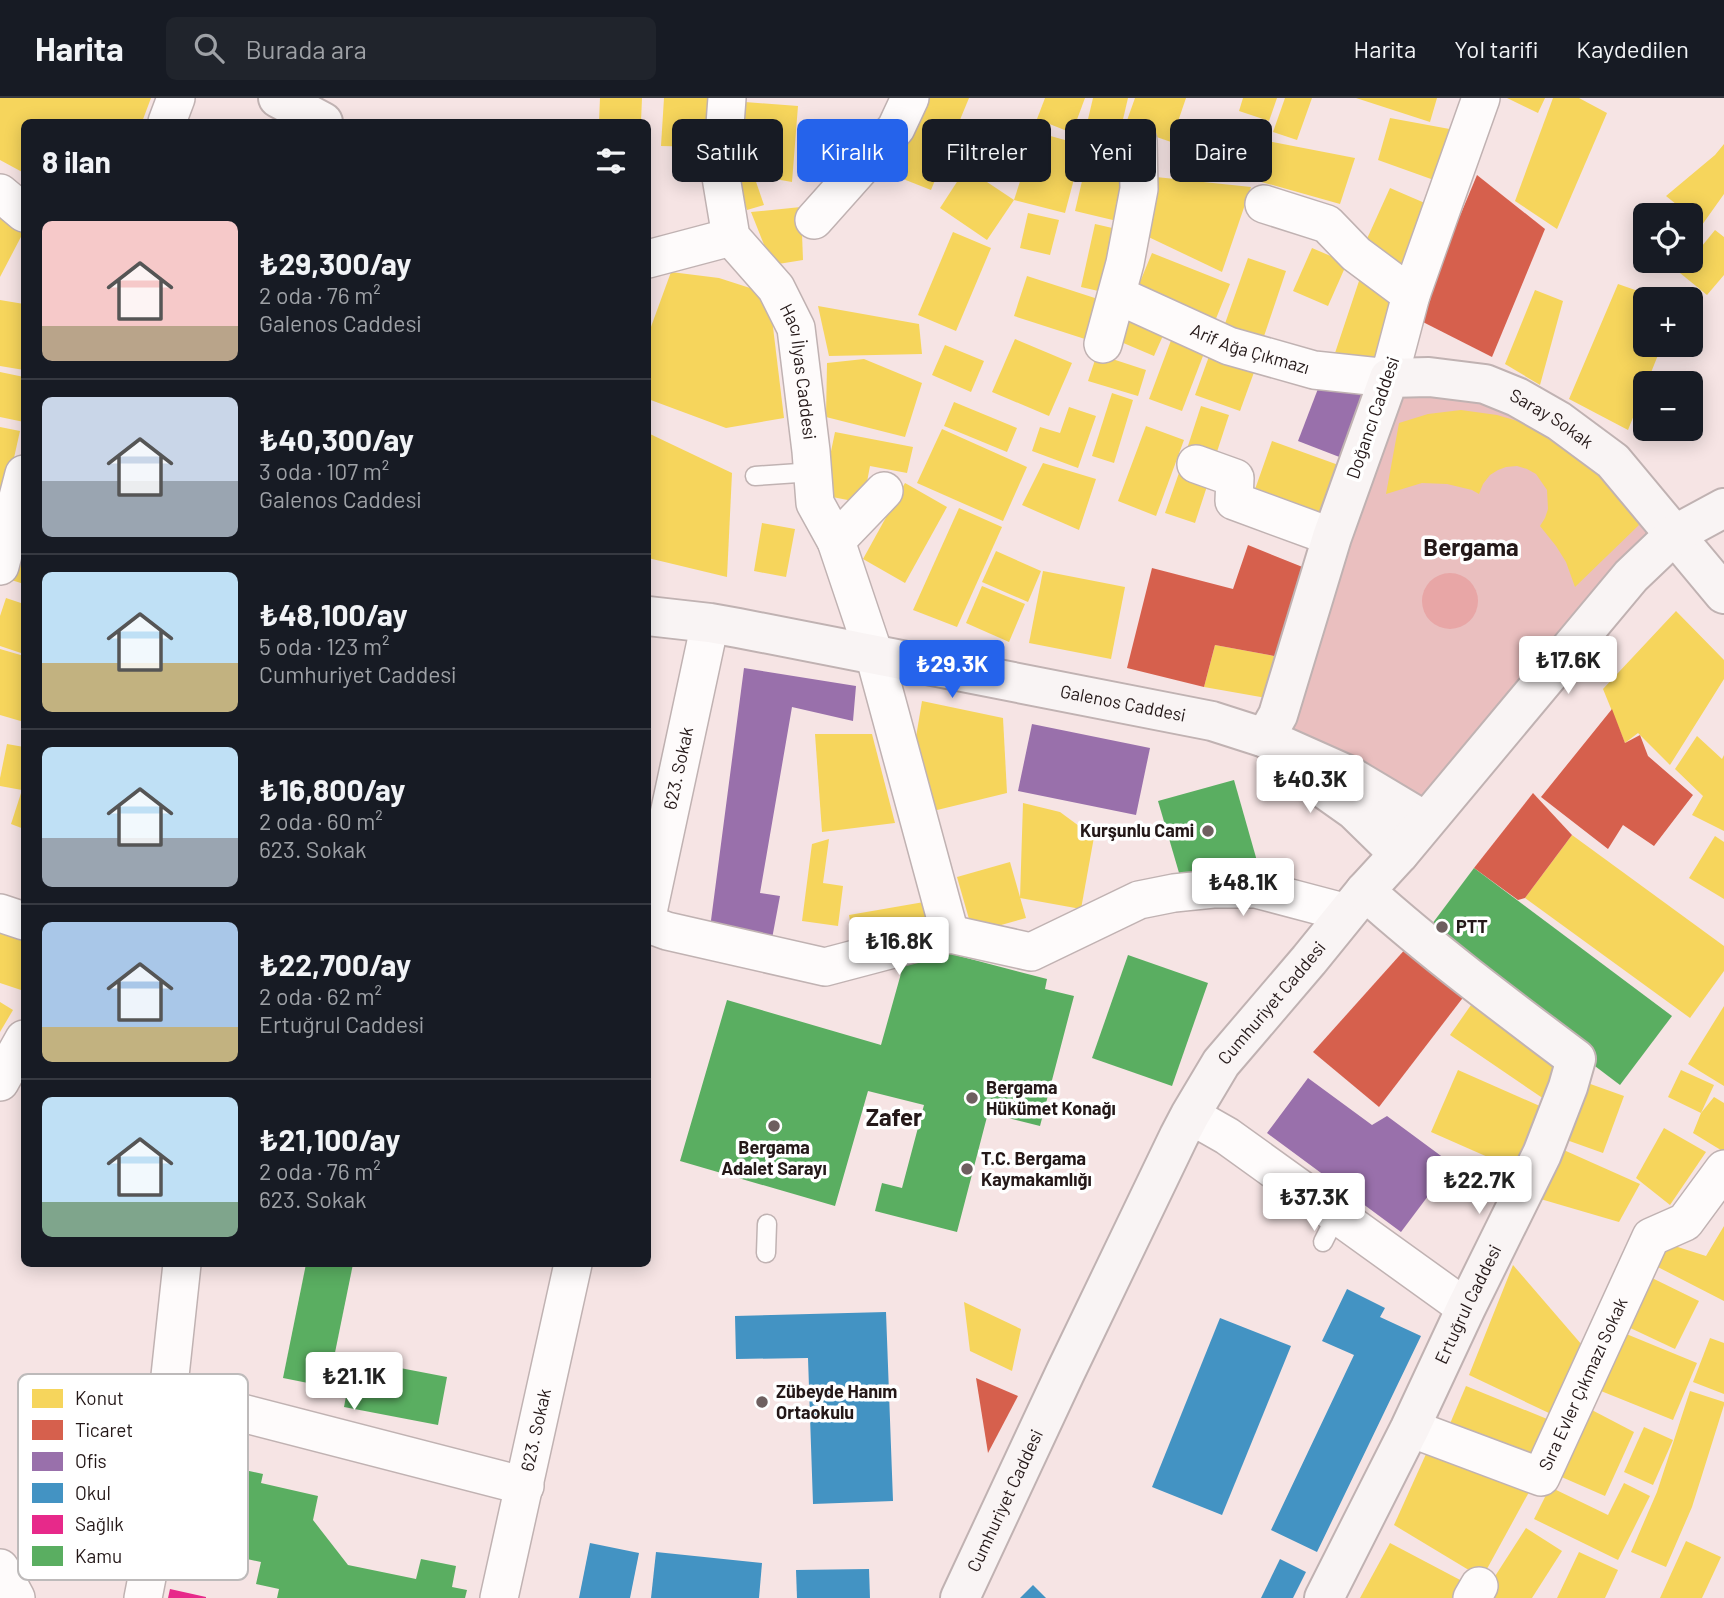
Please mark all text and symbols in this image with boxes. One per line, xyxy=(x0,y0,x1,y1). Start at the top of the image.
search box xyxy=(166,17,656,80)
text: Harita xyxy=(35,28,124,68)
icon: search xyxy=(190,29,228,67)
text: Burada ara xyxy=(246,33,367,64)
text: Harita xyxy=(1353,34,1416,63)
text: Yol tarifi xyxy=(1454,34,1538,63)
text: Kaydedilen xyxy=(1576,34,1689,63)
chip: Satılık xyxy=(672,119,783,182)
chip: Kiralık xyxy=(797,119,908,182)
chip: Filtreler xyxy=(922,119,1051,182)
chip: Yeni xyxy=(1065,119,1156,182)
chip: Daire xyxy=(1170,119,1272,182)
icon: filters xyxy=(592,142,630,180)
text: 8 ilan xyxy=(42,143,111,179)
map controls xyxy=(1633,203,1703,441)
button: locate xyxy=(1633,203,1703,273)
text: ₺29,300/ay xyxy=(259,245,411,281)
icon: home xyxy=(98,249,182,333)
text: 2 oda · 76 m² xyxy=(259,281,381,309)
button: + xyxy=(1633,287,1703,357)
street label: Hacı İlyas Caddesi xyxy=(776,300,821,441)
text: Galenos Caddesi xyxy=(259,309,421,337)
street label: Arif Ağa Çıkmazı xyxy=(1187,318,1312,378)
street label: Doğancı Caddesi xyxy=(1341,354,1403,482)
button: − xyxy=(1633,371,1703,441)
street label: Saray Sokak xyxy=(1507,383,1598,453)
text: ₺40,300/ay xyxy=(259,421,414,457)
icon: home xyxy=(98,425,182,509)
text: 3 oda · 107 m² xyxy=(259,457,389,485)
text: Galenos Caddesi xyxy=(259,485,421,513)
district label: Bergama xyxy=(1423,532,1519,561)
text: ₺48,100/ay xyxy=(259,596,408,632)
icon: home xyxy=(98,600,182,684)
text: 5 oda · 123 m² xyxy=(259,632,390,660)
pin: ₺17.6K xyxy=(1511,636,1625,696)
pin: ₺29.3K xyxy=(895,640,1009,700)
text: ₺17.6K xyxy=(1535,645,1601,673)
text: ₺29.3K xyxy=(915,649,989,677)
text: Cumhuriyet Caddesi xyxy=(259,660,456,688)
street label: Galenos Caddesi xyxy=(1059,679,1188,726)
street label: 623. Sokak xyxy=(658,725,697,812)
pin: ₺40.3K xyxy=(1253,756,1367,815)
text: ₺40.3K xyxy=(1273,764,1347,792)
text: ₺16,800/ay xyxy=(259,771,406,807)
icon: home xyxy=(98,775,182,859)
text: 2 oda · 60 m² xyxy=(259,807,383,835)
place label: Kurşunlu Cami xyxy=(1080,819,1194,841)
marker: Kurşunlu Cami xyxy=(1200,823,1216,839)
text: 623. Sokak xyxy=(259,835,366,863)
pin: ₺48.1K xyxy=(1186,858,1300,918)
text: ₺48.1K xyxy=(1208,867,1278,895)
place label: PTT xyxy=(1456,915,1488,937)
pin: ₺16.8K xyxy=(842,918,956,977)
marker: PTT xyxy=(1434,919,1450,935)
text: ₺16.8K xyxy=(865,926,933,954)
street label: Cumhuriyet Caddesi xyxy=(1213,937,1330,1069)
text: ₺22,700/ay xyxy=(259,946,411,982)
icon: home xyxy=(98,950,182,1034)
text: 2 oda · 62 m² xyxy=(259,982,382,1010)
text: Ertuğrul Caddesi xyxy=(259,1010,424,1038)
place label: Bergama Hükümet Konağı xyxy=(986,1076,1116,1119)
marker: Bergama Hükümet Konağı xyxy=(964,1090,980,1106)
district label: Zafer xyxy=(866,1102,922,1131)
marker: Bergama Adalet Sarayı xyxy=(766,1118,782,1134)
text: ₺21,100/ay xyxy=(259,1121,400,1157)
icon: home xyxy=(98,1125,182,1209)
place label: Bergama Adalet Sarayı xyxy=(721,1136,827,1179)
place label: T.C. Bergama Kaymakamlığı xyxy=(981,1147,1092,1190)
pin: ₺22.7K xyxy=(1422,1156,1536,1216)
text: 2 oda · 76 m² xyxy=(259,1157,381,1185)
marker: T.C. Bergama Kaymakamlığı xyxy=(959,1161,975,1177)
text: ₺22.7K xyxy=(1443,1165,1515,1193)
pin: ₺37.3K xyxy=(1257,1174,1371,1233)
text: ₺37.3K xyxy=(1279,1182,1349,1210)
text: 623. Sokak xyxy=(259,1185,366,1213)
street label: Ertuğrul Caddesi xyxy=(1430,1241,1505,1367)
street label: Sıra Evler Çıkmazı Sokak xyxy=(1534,1294,1632,1474)
pin: ₺21.1K xyxy=(297,1352,411,1412)
text: ₺21.1K xyxy=(322,1361,386,1389)
legend xyxy=(18,1374,248,1580)
place label: Zübeyde Hanım Ortaokulu xyxy=(776,1380,897,1423)
text: Konut xyxy=(75,1386,124,1409)
street label: 623. Sokak xyxy=(515,1386,555,1473)
marker: Zübeyde Hanım Ortaokulu xyxy=(754,1394,770,1410)
text: Ticaret xyxy=(75,1418,133,1441)
street label: Cumhuriyet Caddesi xyxy=(962,1426,1047,1575)
text: Ofis xyxy=(75,1449,107,1472)
text: Okul xyxy=(75,1481,111,1504)
text: Sağlık xyxy=(75,1512,124,1535)
text: Kamu xyxy=(75,1544,122,1567)

